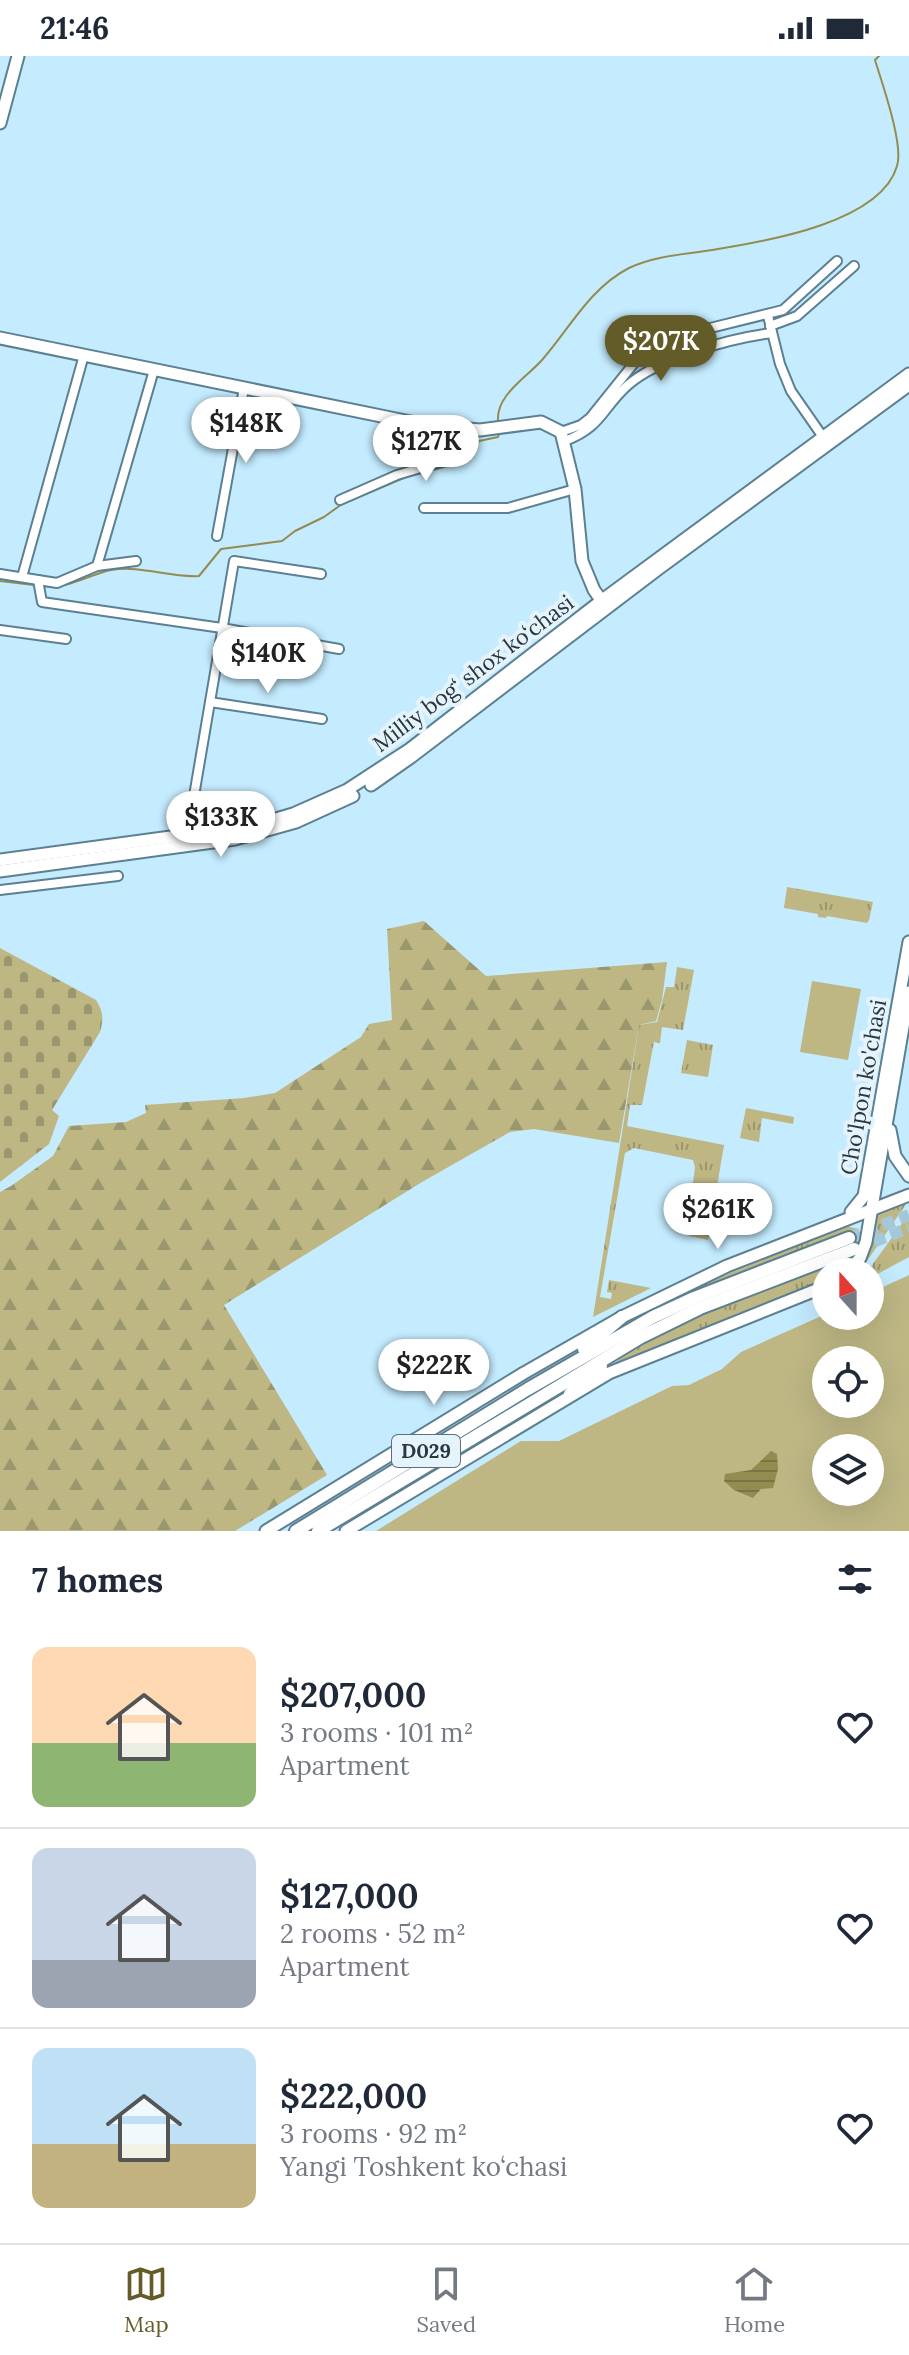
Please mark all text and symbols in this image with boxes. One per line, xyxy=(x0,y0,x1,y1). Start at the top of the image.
text: 21:46 xyxy=(40,9,109,47)
pin: $207K xyxy=(605,315,717,383)
text: $207K xyxy=(623,324,699,357)
pin: $148K xyxy=(190,397,302,465)
text: $148K xyxy=(209,406,283,439)
pin: $127K xyxy=(370,415,482,483)
text: $127K xyxy=(391,424,461,457)
street label: Milliy bog‘ shox ko‘chasi xyxy=(367,588,579,758)
pin: $140K xyxy=(212,627,324,695)
text: $140K xyxy=(230,636,306,669)
pin: $133K xyxy=(165,791,277,859)
text: $133K xyxy=(184,800,258,833)
street label: Cho'lpon ko'chasi xyxy=(834,997,892,1177)
pin: $261K xyxy=(662,1183,774,1251)
text: $261K xyxy=(681,1192,755,1225)
north arrow xyxy=(812,1258,884,1330)
map controls xyxy=(812,1258,884,1506)
pin: $222K xyxy=(378,1339,490,1407)
button: locate xyxy=(812,1346,884,1418)
text: $222K xyxy=(396,1348,472,1381)
button: layers xyxy=(812,1434,884,1506)
road number: D029 xyxy=(392,1435,460,1467)
icon: filters xyxy=(833,1557,877,1601)
text: 7 homes xyxy=(32,1558,163,1601)
text: $207,000 xyxy=(280,1673,426,1716)
icon: home xyxy=(96,1679,192,1775)
icon: heart xyxy=(833,1705,877,1749)
text: 3 rooms · 101 m² xyxy=(280,1716,473,1749)
text: Apartment xyxy=(280,1749,410,1782)
text: $127,000 xyxy=(280,1874,419,1917)
icon: home xyxy=(96,1880,192,1976)
icon: heart xyxy=(833,1906,877,1950)
text: 2 rooms · 52 m² xyxy=(280,1917,466,1950)
text: Apartment xyxy=(280,1950,410,1983)
text: $222,000 xyxy=(280,2074,427,2117)
icon: home xyxy=(96,2080,192,2176)
icon: heart xyxy=(833,2106,877,2150)
text: 3 rooms · 92 m² xyxy=(280,2117,467,2150)
text: Yangi Toshkent ko‘chasi xyxy=(280,2150,567,2183)
tab: Map xyxy=(124,2262,169,2338)
tab: Saved xyxy=(417,2262,476,2338)
tab: Home xyxy=(724,2262,785,2338)

